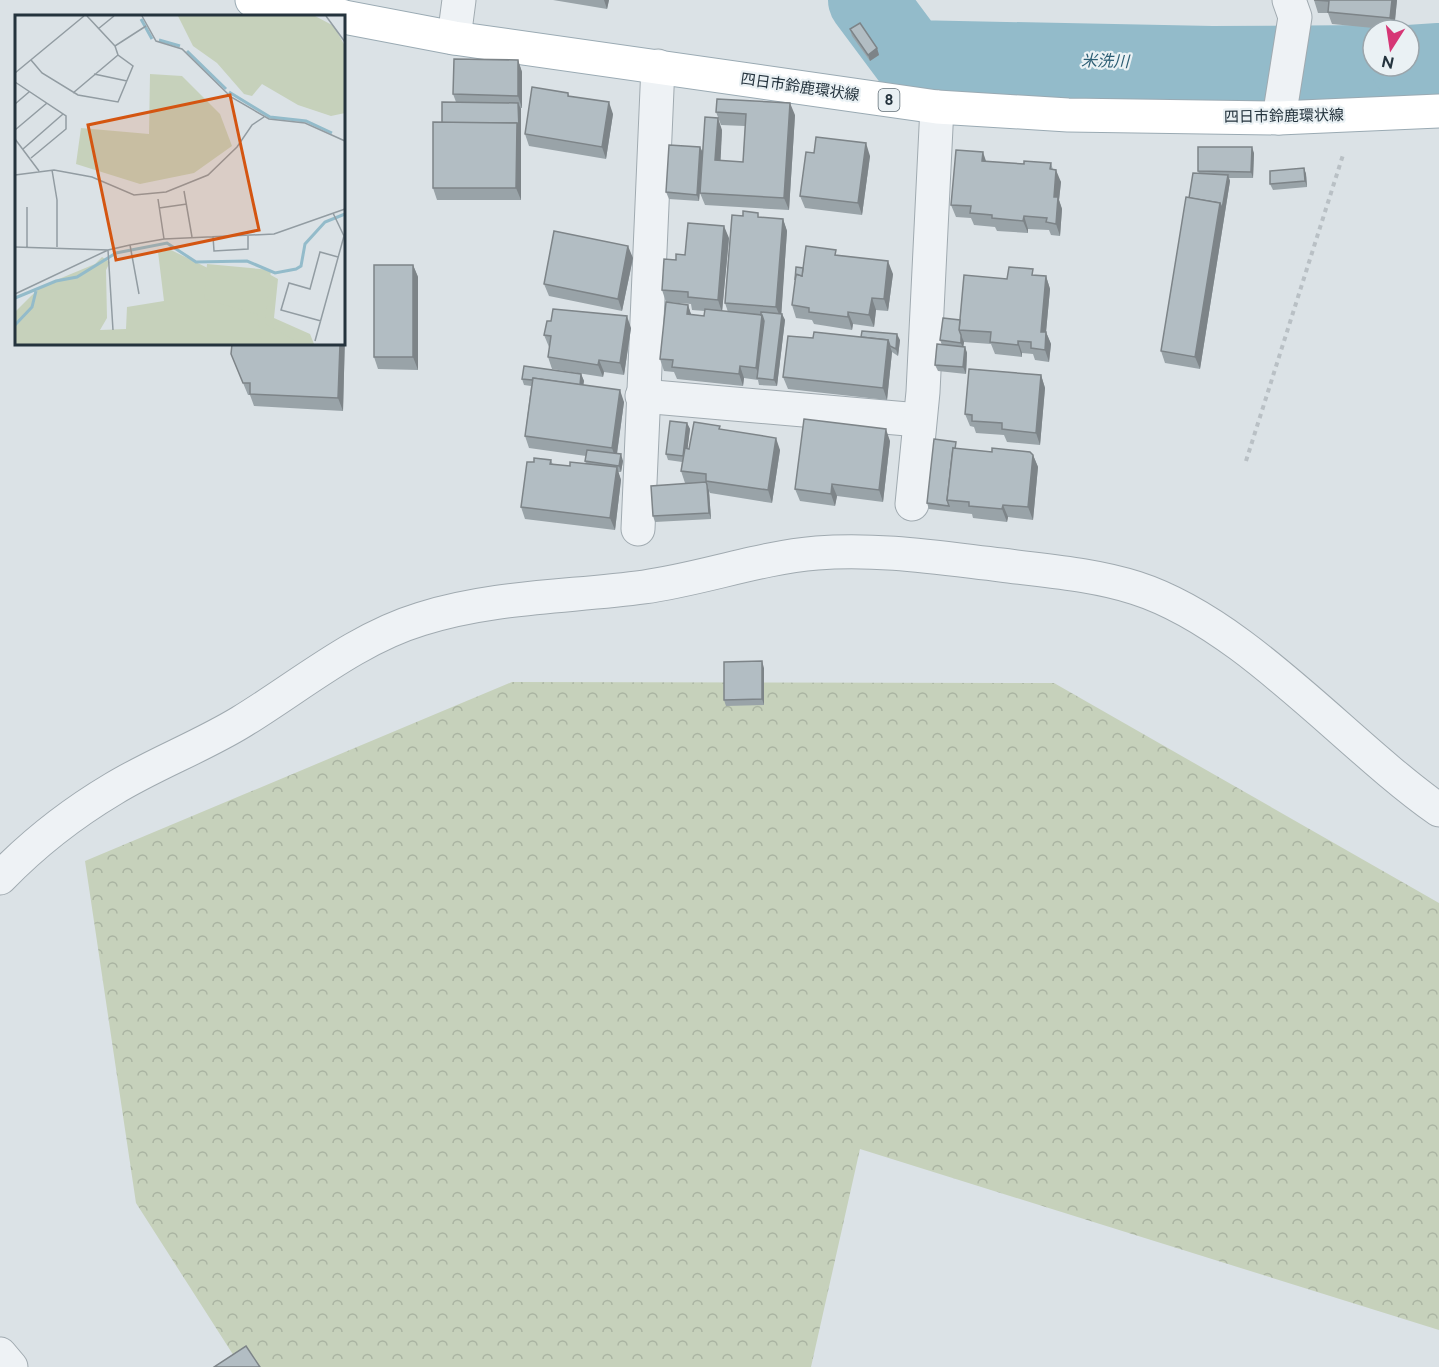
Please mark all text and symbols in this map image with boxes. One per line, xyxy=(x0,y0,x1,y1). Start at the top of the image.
inset map xyxy=(15,15,345,345)
north arrow xyxy=(1361,18,1421,78)
water label: 米洗川 xyxy=(1081,51,1131,71)
text: N xyxy=(1380,52,1396,73)
street label: 四日市鈴鹿環状線 xyxy=(739,70,861,104)
road number: 8 xyxy=(878,89,900,111)
street label: 四日市鈴鹿環状線 xyxy=(1224,106,1344,126)

